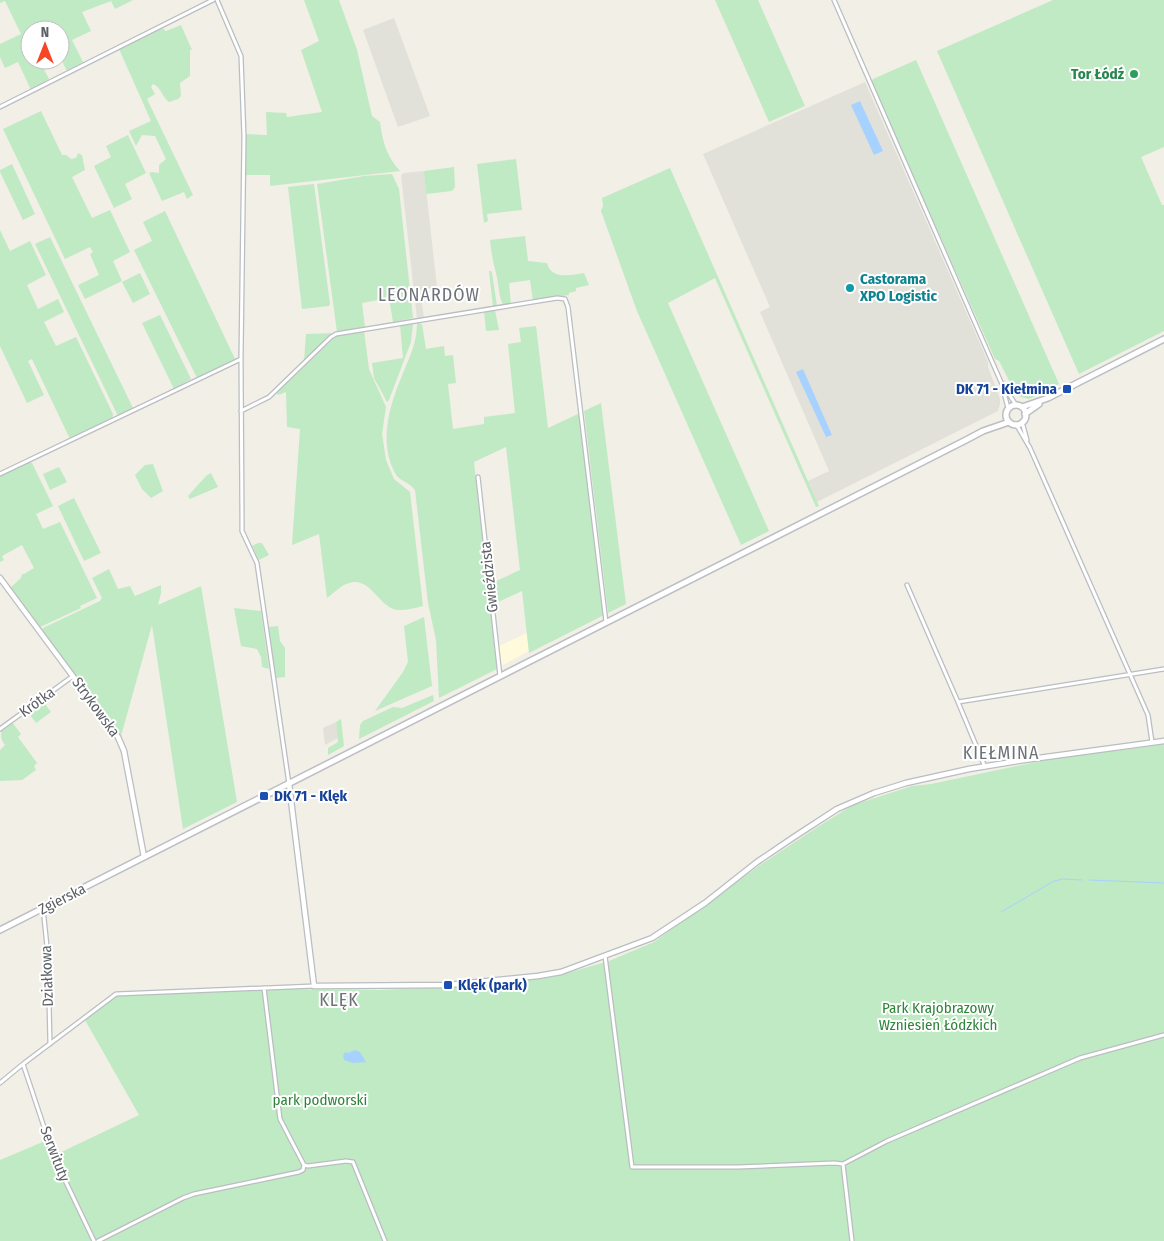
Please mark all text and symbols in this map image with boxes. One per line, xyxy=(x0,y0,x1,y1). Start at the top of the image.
north arrow xyxy=(20,20,70,70)
text: N xyxy=(41,24,49,41)
place label: Tor Łódź xyxy=(1071,65,1125,83)
marker: Tor Łódź xyxy=(1128,68,1140,80)
place label: Castorama XPO Logistic xyxy=(859,270,937,305)
marker: Castorama XPO Logistic xyxy=(844,282,856,294)
district label: LEONARDÓW xyxy=(378,284,480,306)
place label: DK 71 - Kiełmina xyxy=(956,380,1058,398)
marker: DK 71 - Kiełmina xyxy=(1061,383,1073,395)
street label: Gwieździsta xyxy=(476,540,502,614)
street label: Strykowska xyxy=(68,674,124,740)
street label: Krótka xyxy=(16,683,58,721)
district label: KIEŁMINA xyxy=(963,742,1039,764)
place label: DK 71 - Klęk xyxy=(274,787,348,805)
marker: DK 71 - Klęk xyxy=(258,790,270,802)
street label: Zgierska xyxy=(35,880,89,918)
street label: Działkowa xyxy=(37,945,57,1007)
place label: Klęk (park) xyxy=(458,976,527,994)
marker: Klęk (park) xyxy=(442,979,454,991)
district label: KLĘK xyxy=(319,989,359,1011)
park label: Park Krajobrazowy Wzniesień Łódzkich xyxy=(879,999,997,1034)
park label: park podworski xyxy=(273,1091,367,1109)
street label: Serwituty xyxy=(36,1124,74,1185)

